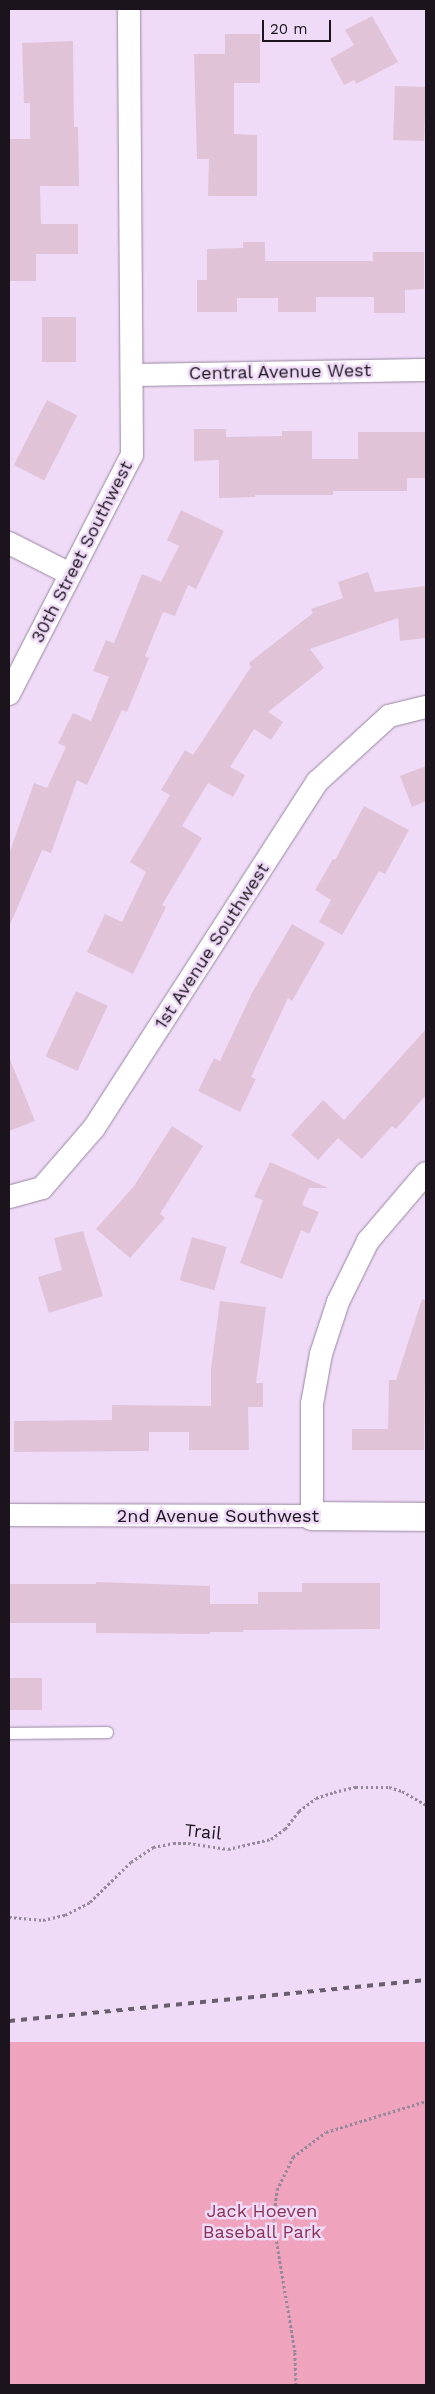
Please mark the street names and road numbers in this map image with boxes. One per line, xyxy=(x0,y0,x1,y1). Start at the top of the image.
street label: Central Avenue West xyxy=(188,360,372,384)
street label: 30th Street Southwest xyxy=(27,458,137,646)
street label: 1st Avenue Southwest xyxy=(150,859,274,1033)
street label: 2nd Avenue Southwest xyxy=(116,1505,320,1527)
street label: Trail xyxy=(183,1819,223,1845)

